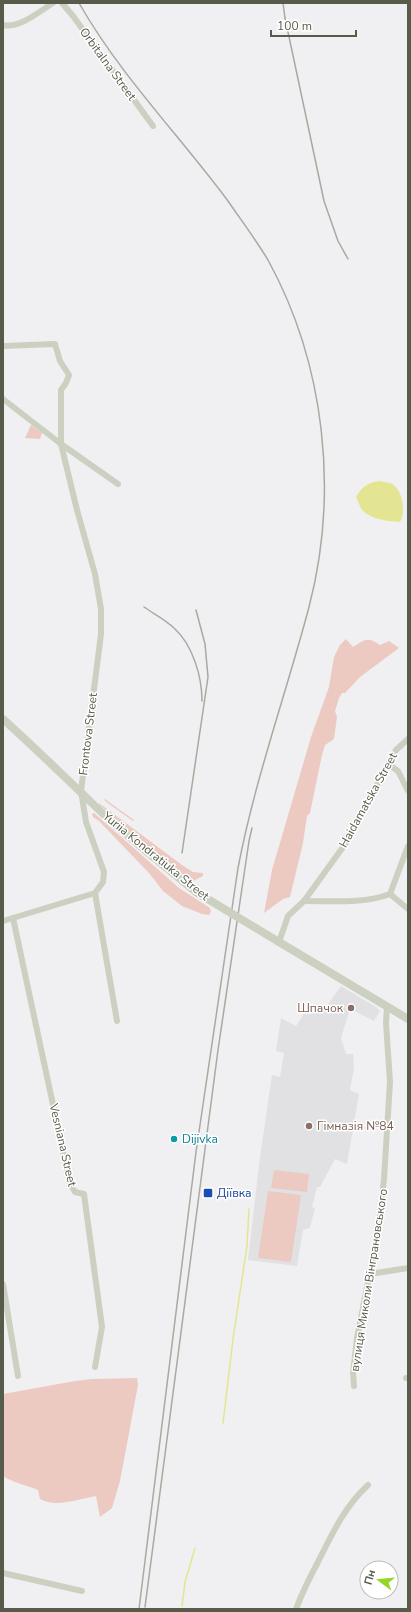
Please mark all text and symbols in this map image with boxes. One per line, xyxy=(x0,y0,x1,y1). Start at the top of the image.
scale bar xyxy=(271,12,356,38)
text: 100 m xyxy=(277,18,312,34)
street label: Orbitalna Street xyxy=(76,24,140,104)
street label: Frontova Street xyxy=(75,691,101,776)
street label: Haidamatska Street xyxy=(335,749,401,850)
street label: Yuriia Kondratiuka Street xyxy=(99,807,213,904)
place label: Шпачок xyxy=(297,1000,344,1016)
marker: Шпачок xyxy=(346,1003,356,1013)
street label: Vesniana Street xyxy=(45,1101,80,1189)
place label: Гімназія №84 xyxy=(317,1118,394,1134)
marker: Гімназія №84 xyxy=(304,1121,314,1131)
place label: Dijivka xyxy=(182,1131,218,1147)
marker: Dijivka xyxy=(169,1134,179,1144)
place label: Діївка xyxy=(217,1185,252,1201)
marker: Діївка xyxy=(202,1187,214,1199)
street label: вулиця Миколи Вінграновського xyxy=(347,1187,391,1373)
north arrow xyxy=(359,1560,399,1600)
text: Пн xyxy=(361,1568,379,1587)

